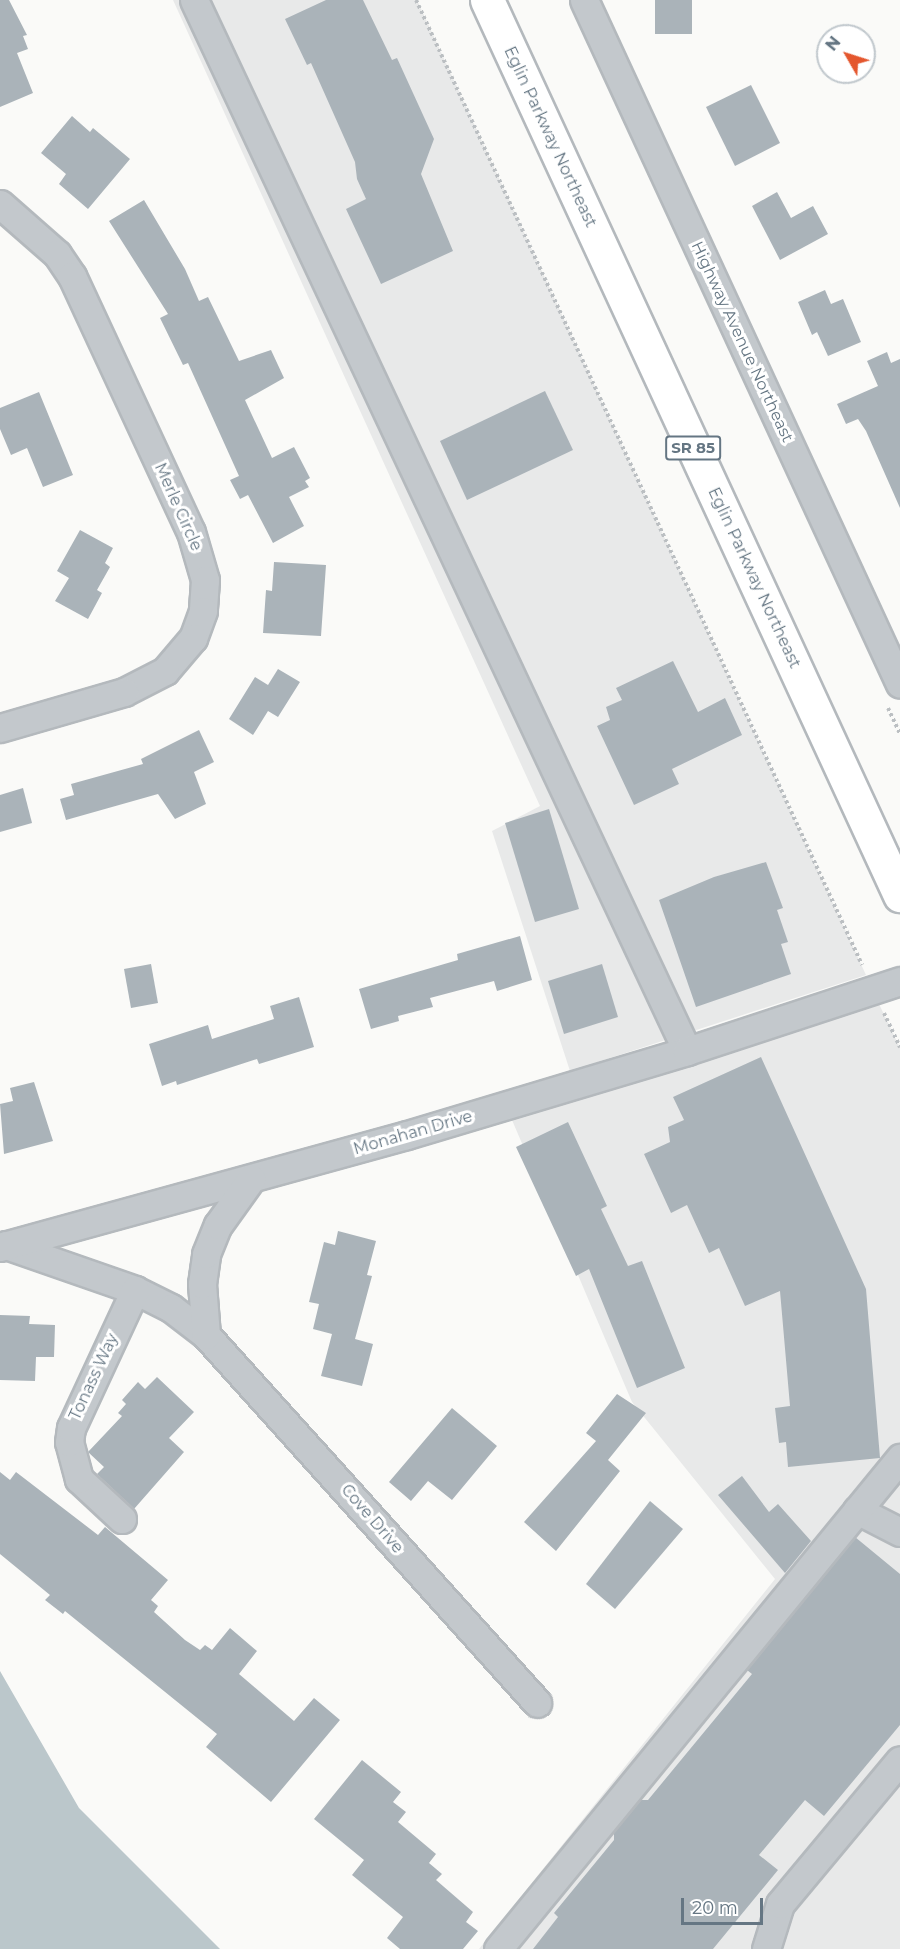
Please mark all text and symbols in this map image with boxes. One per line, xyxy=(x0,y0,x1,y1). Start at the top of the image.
north arrow xyxy=(816,24,876,84)
text: N xyxy=(822,33,845,55)
street label: Eglin Parkway Northeast xyxy=(500,44,600,230)
street label: Highway Avenue Northeast xyxy=(687,239,797,445)
road number: SR 85 xyxy=(664,436,722,460)
street label: Merle Circle xyxy=(150,460,206,554)
street label: Eglin Parkway Northeast xyxy=(704,485,804,671)
street label: Monahan Drive xyxy=(351,1107,475,1159)
street label: Tonass Way xyxy=(66,1331,122,1423)
street label: Cove Drive xyxy=(337,1481,407,1557)
scale bar xyxy=(684,1886,766,1924)
text: 20 m xyxy=(692,1897,738,1919)

